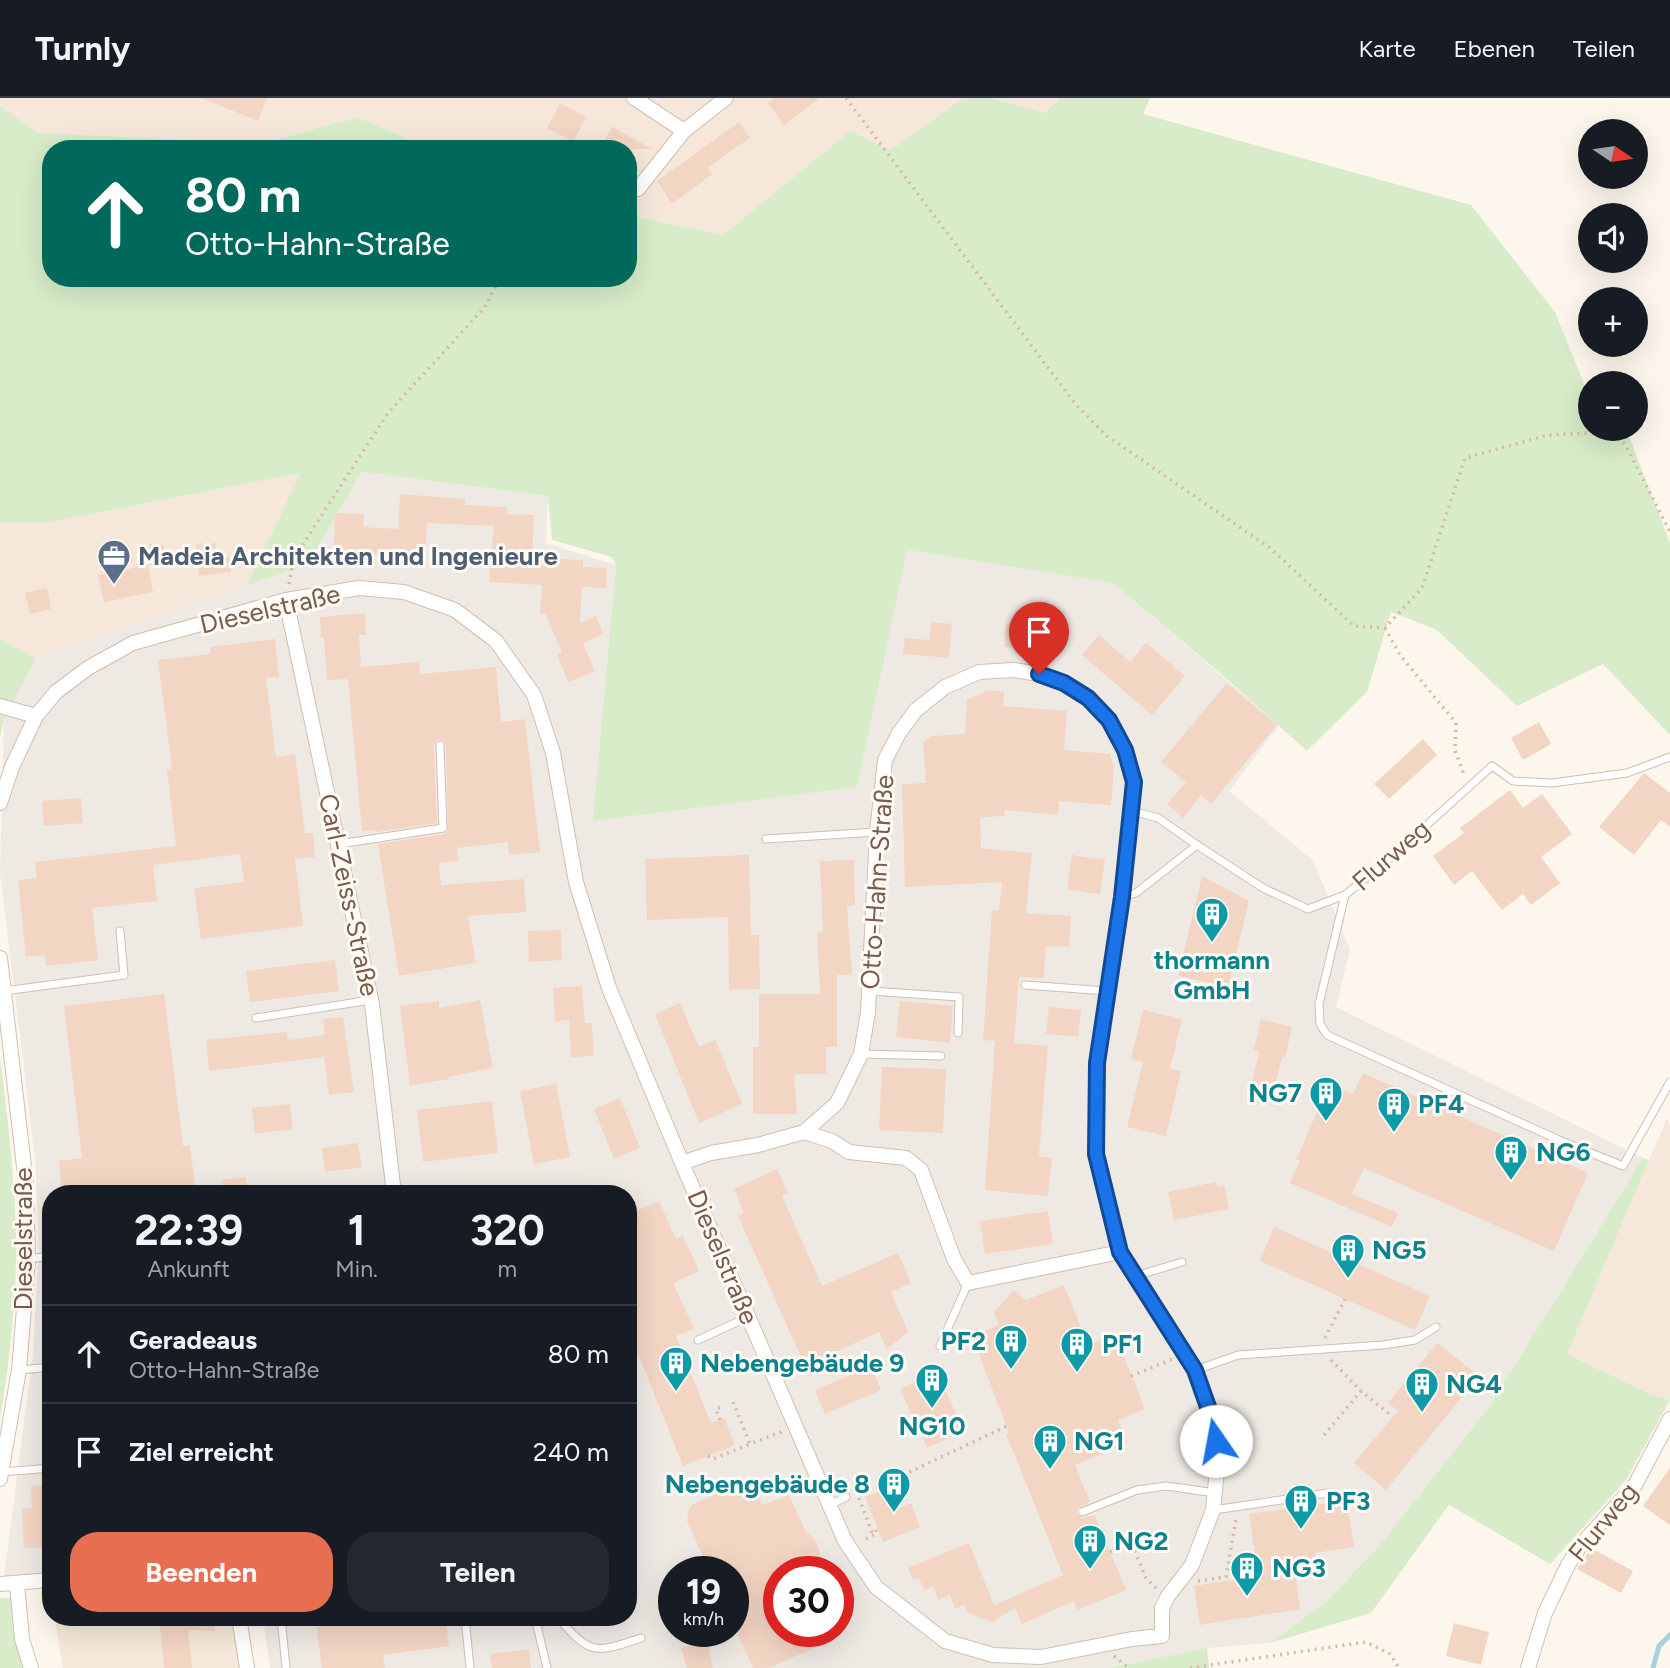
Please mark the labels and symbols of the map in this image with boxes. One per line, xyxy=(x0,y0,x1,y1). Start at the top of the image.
north arrow xyxy=(1578,119,1648,189)
office icon: Madeia Architekten und Ingenieure xyxy=(95,537,133,586)
place label: Madeia Architekten und Ingenieure xyxy=(138,540,558,572)
street label: Dieselstraße xyxy=(197,577,343,641)
pin xyxy=(1009,602,1069,674)
street label: Otto-Hahn-Straße xyxy=(854,774,900,990)
street label: Carl-Zeiss-Straße xyxy=(312,791,386,999)
street label: Flurweg xyxy=(1346,813,1436,897)
building icon: thormann GmbH xyxy=(1193,895,1231,944)
place label: thormann GmbH xyxy=(1154,944,1270,1006)
building icon: NG7 xyxy=(1307,1074,1345,1123)
place label: NG7 xyxy=(1248,1077,1302,1109)
building icon: PF4 xyxy=(1375,1085,1413,1134)
place label: PF4 xyxy=(1418,1088,1465,1120)
building icon: NG6 xyxy=(1492,1133,1530,1182)
place label: NG6 xyxy=(1536,1136,1591,1168)
street label: Dieselstraße xyxy=(7,1167,39,1311)
street label: Dieselstraße xyxy=(680,1185,766,1329)
building icon: NG5 xyxy=(1329,1231,1367,1280)
place label: NG5 xyxy=(1372,1234,1427,1266)
building icon: PF2 xyxy=(992,1322,1030,1371)
place label: PF2 xyxy=(941,1325,986,1357)
building icon: PF1 xyxy=(1058,1325,1096,1374)
place label: PF1 xyxy=(1102,1328,1143,1360)
building icon: Nebengebäude 9 xyxy=(657,1344,695,1393)
place label: Nebengebäude 9 xyxy=(700,1347,904,1379)
building icon: NG10 xyxy=(913,1361,951,1410)
building icon: NG4 xyxy=(1403,1365,1441,1414)
place label: NG4 xyxy=(1446,1368,1502,1400)
position arrow xyxy=(1179,1404,1253,1478)
place label: NG10 xyxy=(898,1410,966,1442)
building icon: NG1 xyxy=(1031,1422,1069,1471)
place label: NG1 xyxy=(1074,1425,1124,1457)
building icon: Nebengebäude 8 xyxy=(875,1465,913,1514)
place label: Nebengebäude 8 xyxy=(665,1468,870,1500)
street label: Flurweg xyxy=(1561,1476,1645,1568)
building icon: PF3 xyxy=(1282,1482,1320,1531)
place label: PF3 xyxy=(1326,1485,1371,1517)
building icon: NG2 xyxy=(1071,1522,1109,1571)
place label: NG2 xyxy=(1114,1525,1168,1557)
building icon: NG3 xyxy=(1228,1549,1266,1598)
place label: NG3 xyxy=(1272,1552,1326,1584)
speed limit sign: 30 xyxy=(763,1556,854,1647)

